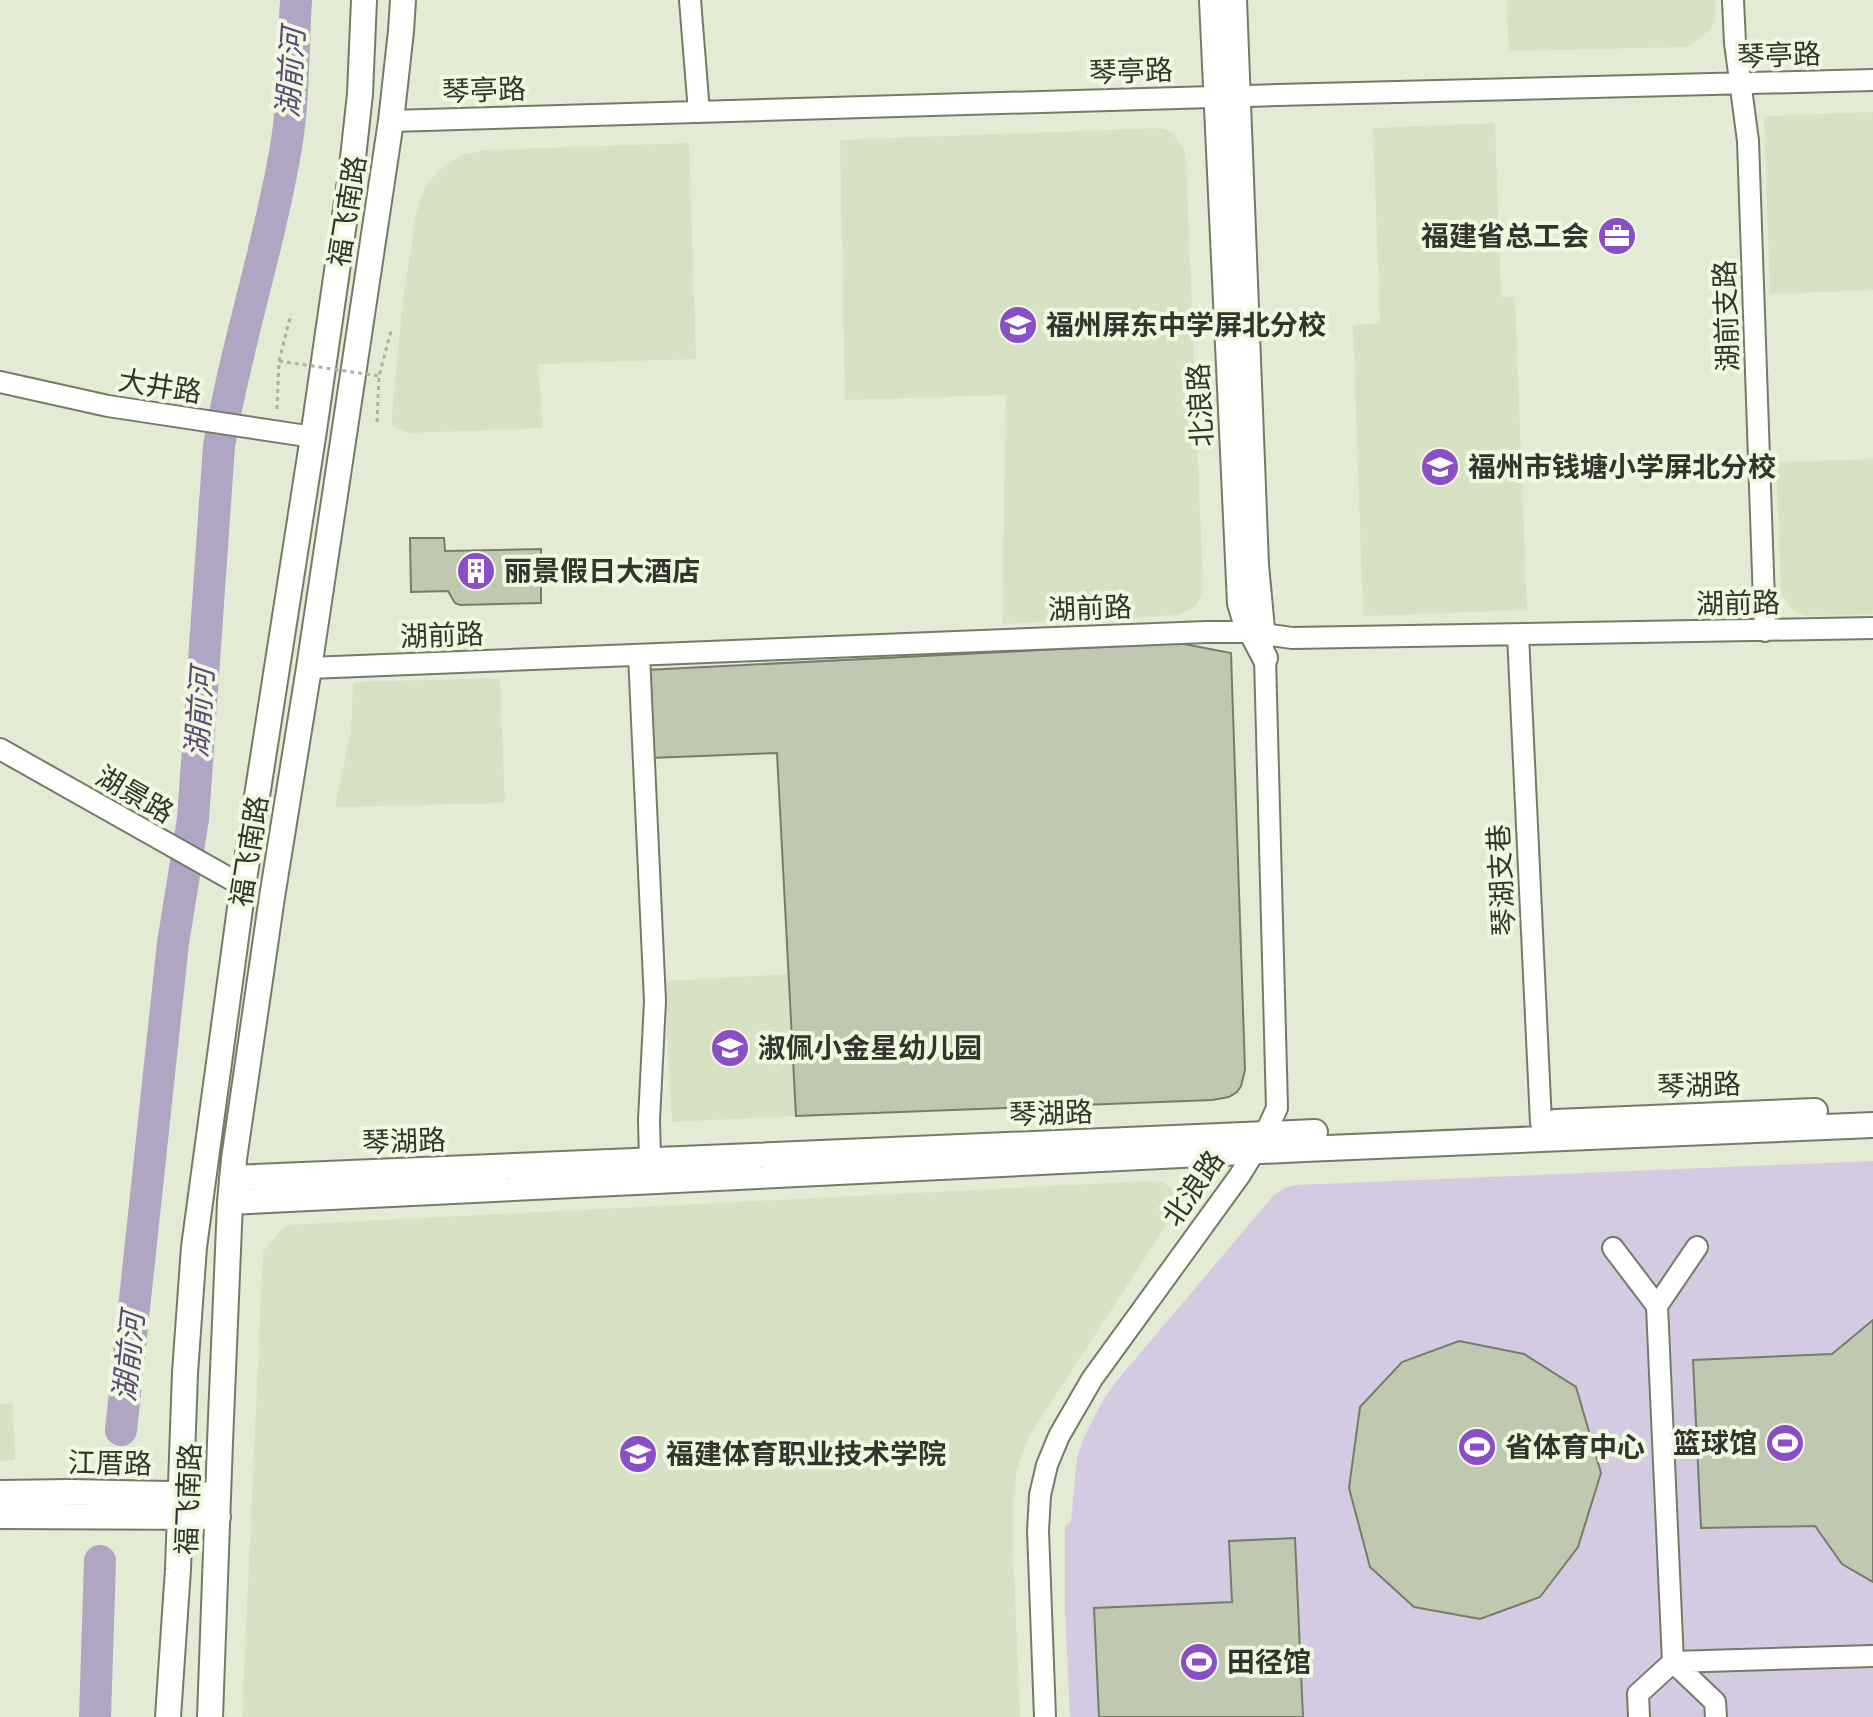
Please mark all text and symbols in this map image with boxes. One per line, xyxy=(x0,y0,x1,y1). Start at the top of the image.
water label: 湖前河 xyxy=(272,22,310,119)
street label: 琴亭路 xyxy=(1737,40,1822,72)
street label: 琴亭路 xyxy=(1089,56,1174,88)
street label: 琴亭路 xyxy=(442,75,527,107)
street label: 福飞南路 xyxy=(324,153,372,269)
office icon: 福建省总工会 xyxy=(1596,215,1638,257)
place label: 福建省总工会 xyxy=(1421,222,1589,252)
street label: 湖前支路 xyxy=(1710,259,1744,372)
school or university icon: 福州屏东中学屏北分校 xyxy=(997,304,1039,346)
place label: 福州屏东中学屏北分校 xyxy=(1046,310,1326,341)
street label: 北浪路 xyxy=(1184,362,1218,448)
street label: 大井路 xyxy=(116,366,204,408)
school or university icon: 福州市钱塘小学屏北分校 xyxy=(1419,446,1461,488)
place label: 福州市钱塘小学屏北分校 xyxy=(1468,452,1776,483)
building icon: 丽景假日大酒店 xyxy=(455,550,497,592)
place label: 丽景假日大酒店 xyxy=(504,556,700,587)
street label: 湖前路 xyxy=(1696,588,1780,620)
street label: 湖前路 xyxy=(1048,593,1133,625)
street label: 湖前路 xyxy=(400,620,485,652)
water label: 湖前河 xyxy=(181,662,219,759)
street label: 湖景路 xyxy=(91,761,178,829)
street label: 福飞南路 xyxy=(226,793,274,909)
street label: 琴湖支巷 xyxy=(1484,823,1520,937)
school or university icon: 淑佩小金星幼儿园 xyxy=(709,1027,751,1069)
place label: 淑佩小金星幼儿园 xyxy=(758,1033,982,1064)
street label: 琴湖路 xyxy=(1657,1070,1742,1102)
street label: 琴湖路 xyxy=(1009,1098,1094,1130)
street label: 琴湖路 xyxy=(362,1126,447,1158)
street label: 北浪路 xyxy=(1157,1146,1230,1232)
water label: 湖前河 xyxy=(108,1306,150,1403)
sports icon: 篮球馆 xyxy=(1764,1422,1806,1464)
sports icon: 省体育中心 xyxy=(1456,1426,1498,1468)
place label: 篮球馆 xyxy=(1673,1428,1757,1459)
school or university icon: 福建体育职业技术学院 xyxy=(617,1433,659,1475)
place label: 省体育中心 xyxy=(1505,1433,1645,1463)
place label: 福建体育职业技术学院 xyxy=(666,1439,946,1470)
street label: 福飞南路 xyxy=(172,1443,206,1556)
street label: 江厝路 xyxy=(68,1448,152,1480)
sports icon: 田径馆 xyxy=(1178,1641,1220,1683)
place label: 田径馆 xyxy=(1227,1647,1311,1678)

